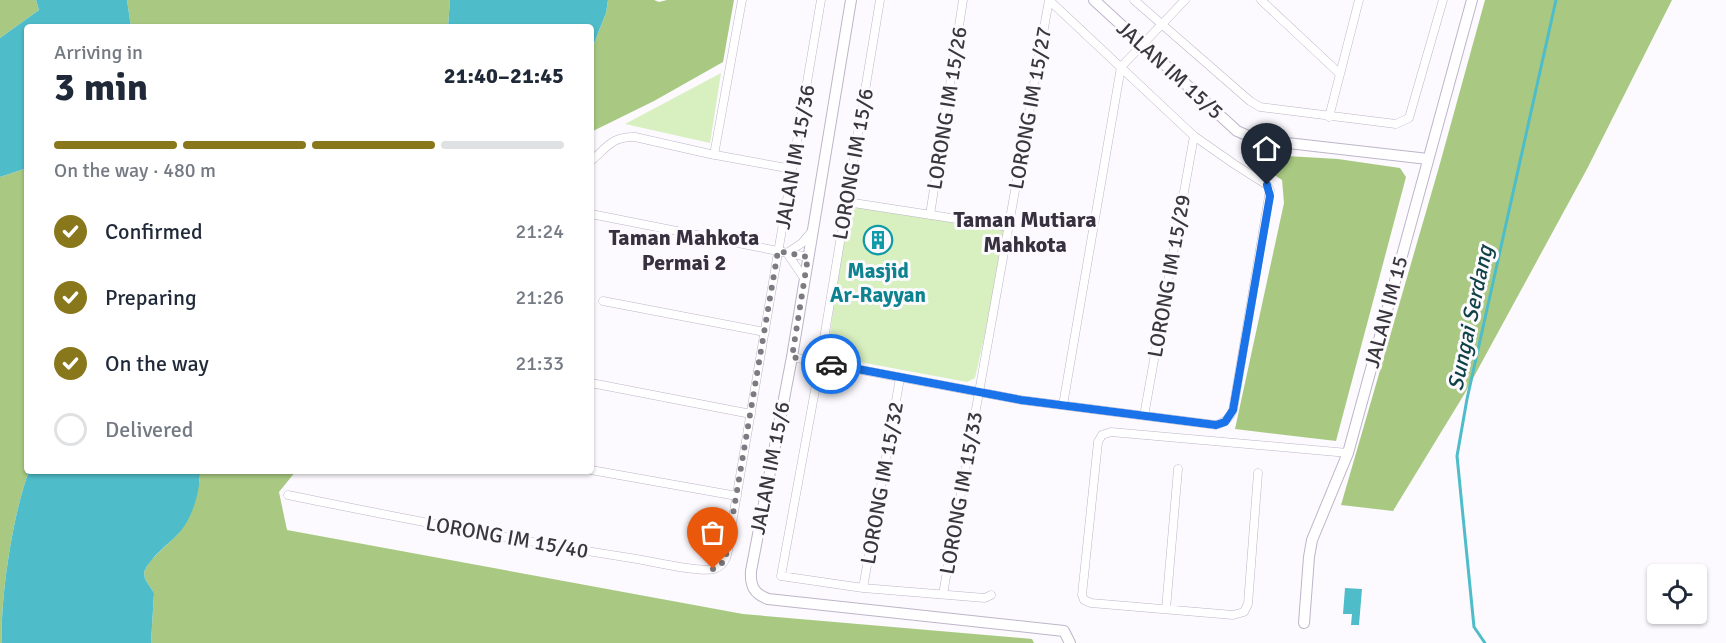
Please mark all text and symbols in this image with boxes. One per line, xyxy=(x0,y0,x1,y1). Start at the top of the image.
street label: JALAN IM 15/5 xyxy=(1111,15,1229,125)
street label: LORONG IM 15/26 xyxy=(921,25,973,191)
street label: LORONG IM 15/27 xyxy=(1003,25,1057,191)
text: Arriving in xyxy=(54,40,143,65)
text: 21:40–21:45 xyxy=(444,62,564,89)
text: 3 min xyxy=(54,63,148,111)
street label: JALAN IM 15/36 xyxy=(769,83,821,231)
street label: LORONG IM 15/6 xyxy=(827,86,879,242)
pin xyxy=(1241,123,1292,185)
icon: home xyxy=(1250,132,1283,165)
text: On the way · 480 m xyxy=(54,158,216,183)
street label: LORONG IM 15/29 xyxy=(1142,193,1196,359)
district label: Taman Mutiara Mahkota xyxy=(953,206,1097,258)
icon: check xyxy=(54,215,87,248)
text: Confirmed xyxy=(105,218,203,245)
text: 21:24 xyxy=(515,219,564,244)
district label: Taman Mahkota Permai 2 xyxy=(609,224,759,276)
building icon: Masjid Ar-Rayyan xyxy=(862,224,894,256)
water label: Sungai Serdang xyxy=(1441,241,1499,393)
street label: JALAN IM 15 xyxy=(1359,253,1413,371)
place label: Masjid Ar-Rayyan xyxy=(830,258,926,308)
icon: check xyxy=(54,281,87,314)
text: Preparing xyxy=(105,284,197,311)
text: 21:26 xyxy=(515,285,564,310)
courier xyxy=(801,334,861,394)
icon: check xyxy=(54,347,87,380)
icon: car xyxy=(815,348,848,381)
text: On the way xyxy=(105,350,209,377)
text: 21:33 xyxy=(515,351,564,376)
street label: JALAN IM 15/6 xyxy=(744,399,796,537)
street label: LORONG IM 15/32 xyxy=(855,400,909,566)
street label: LORONG IM 15/33 xyxy=(934,410,988,576)
text: Delivered xyxy=(105,416,193,443)
pin xyxy=(687,507,738,569)
street label: LORONG IM 15/40 xyxy=(424,510,590,564)
icon: bag xyxy=(696,516,729,549)
map controls xyxy=(1647,564,1707,624)
button: locate xyxy=(1647,564,1707,624)

